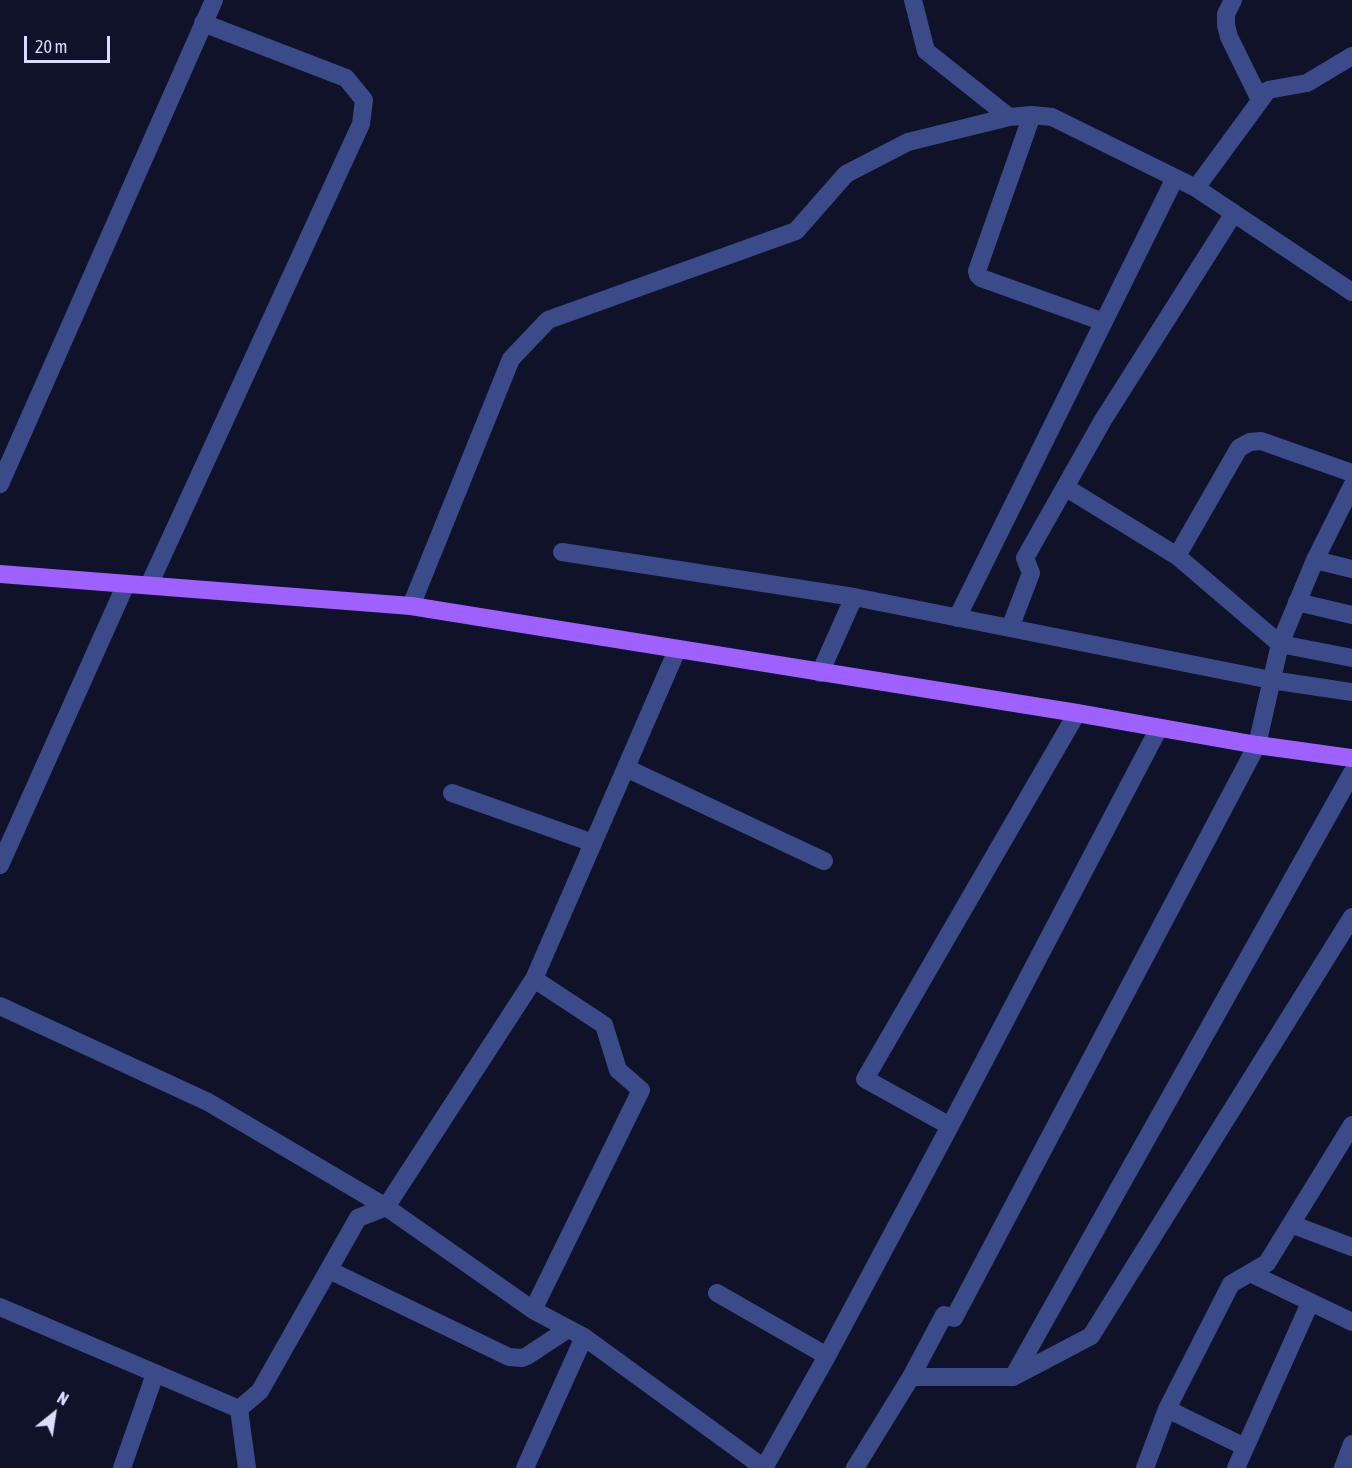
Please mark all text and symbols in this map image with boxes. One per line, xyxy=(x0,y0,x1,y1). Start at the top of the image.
scale bar xyxy=(27,24,112,62)
text: 20 m xyxy=(35,36,67,57)
north arrow xyxy=(24,1384,84,1444)
text: N xyxy=(54,1388,72,1409)

